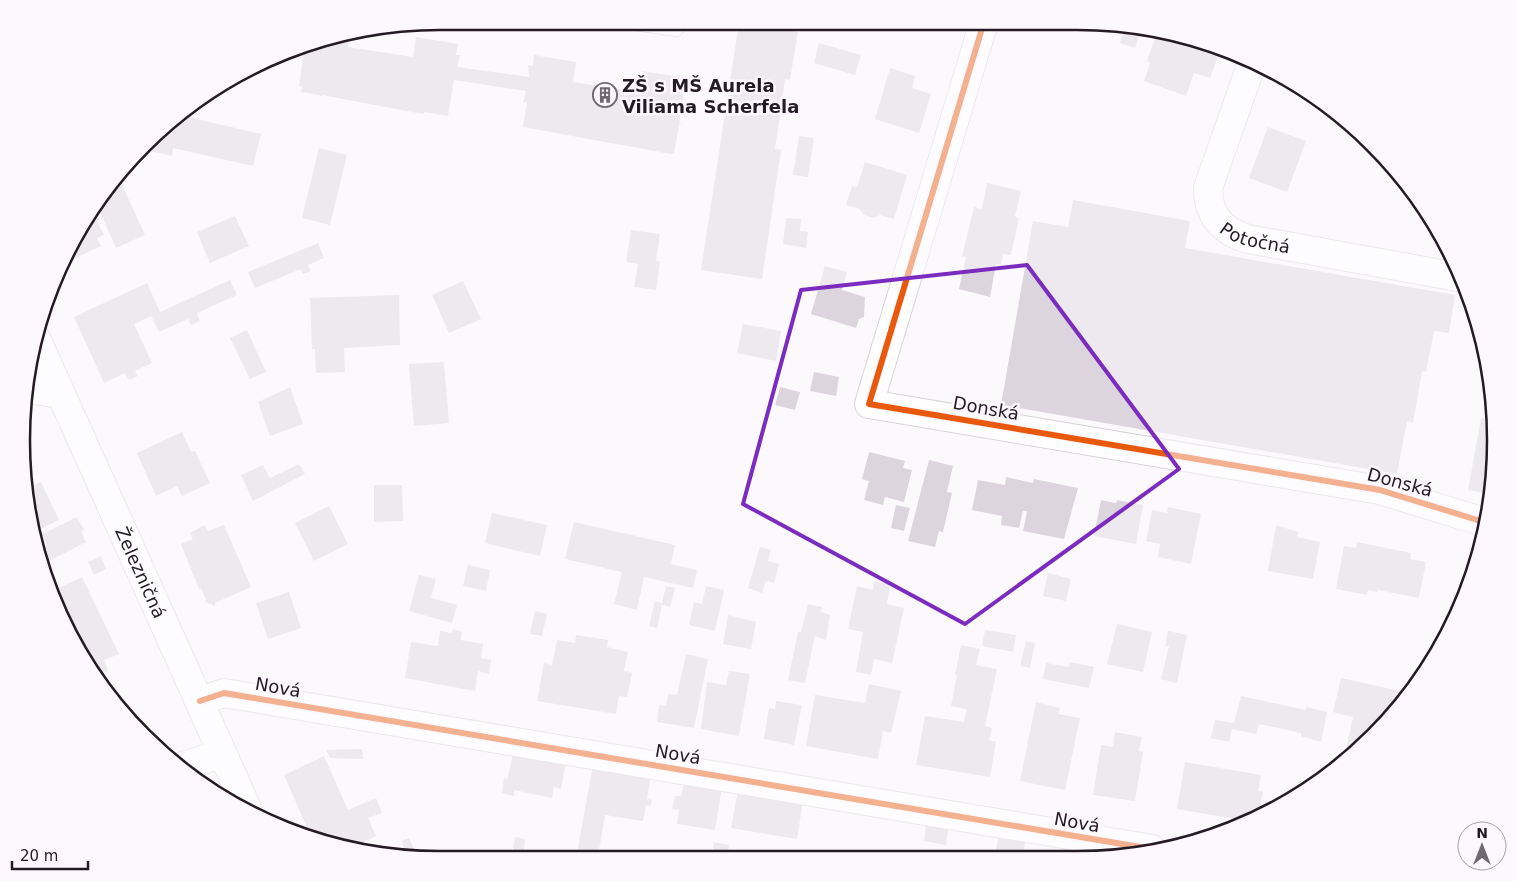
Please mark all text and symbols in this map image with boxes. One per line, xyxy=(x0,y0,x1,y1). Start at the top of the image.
place label: ZŠ s MŠ Aurela Viliama Scherfela xyxy=(622,75,799,117)
building icon: ZŠ s MŠ Aurela Viliama Scherfela xyxy=(592,82,618,108)
street label: Potočná xyxy=(1216,217,1292,257)
street label: Donská xyxy=(951,392,1021,424)
street label: Donská xyxy=(1365,463,1435,501)
street label: Železničná xyxy=(112,523,171,621)
street label: Nová xyxy=(253,673,303,701)
street label: Nová xyxy=(653,740,703,768)
street label: Nová xyxy=(1052,808,1102,836)
north arrow xyxy=(1457,821,1507,871)
text: N xyxy=(1476,825,1488,841)
scale bar xyxy=(12,838,89,870)
text: 20 m xyxy=(20,847,58,865)

